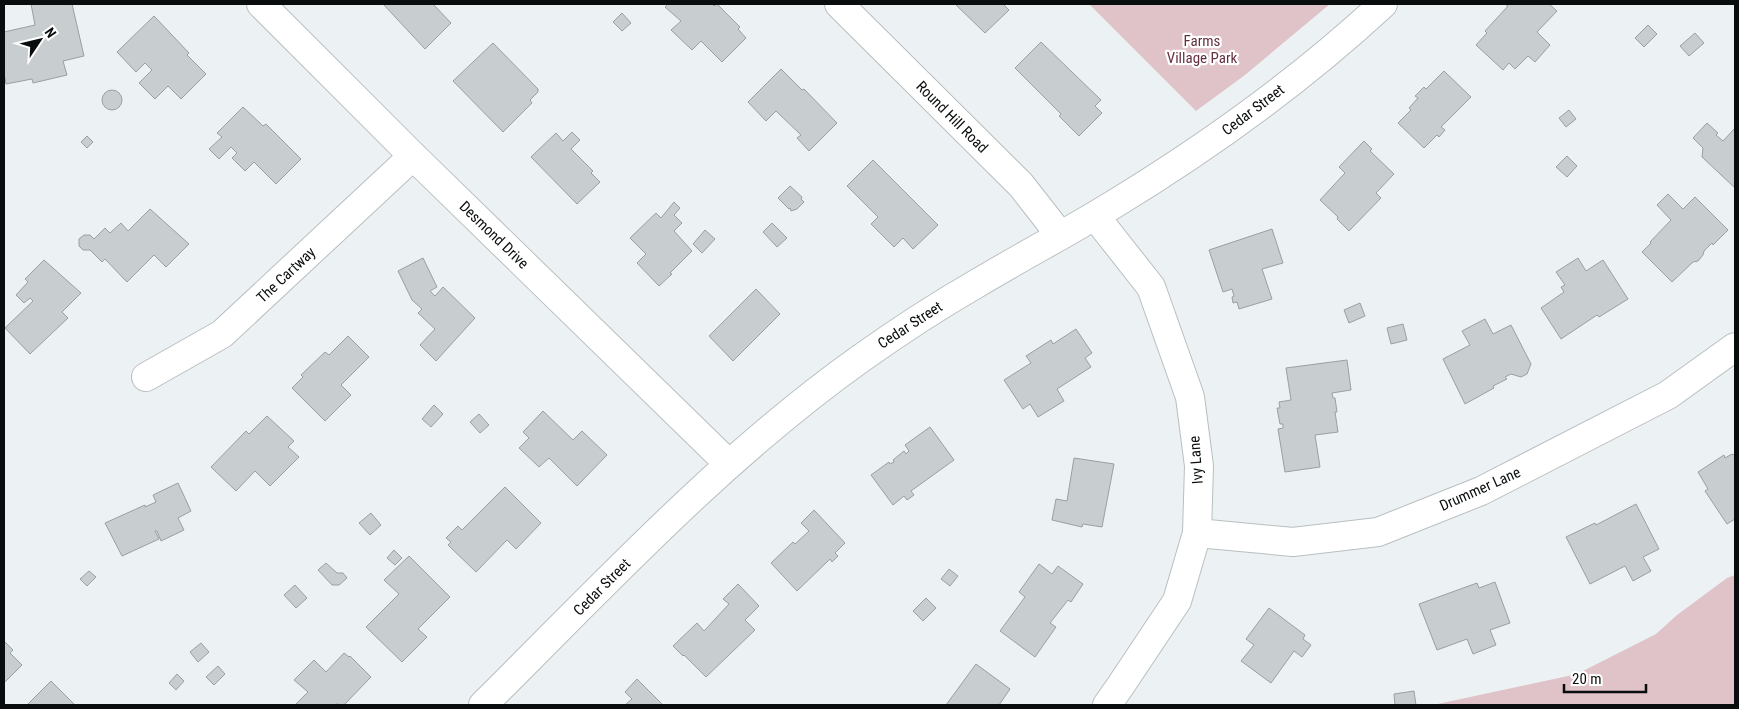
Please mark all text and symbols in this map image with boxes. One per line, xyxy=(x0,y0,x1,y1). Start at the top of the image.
north arrow xyxy=(15,15,65,65)
text: N xyxy=(42,24,60,41)
park label: Farms Village Park xyxy=(1167,32,1238,67)
street label: Round Hill Road xyxy=(912,77,992,157)
street label: Cedar Street xyxy=(1218,81,1288,139)
street label: Desmond Drive xyxy=(456,197,532,273)
street label: The Cartway xyxy=(253,243,319,307)
street label: Cedar Street xyxy=(874,297,946,353)
street label: Ivy Lane xyxy=(1185,435,1207,485)
street label: Drummer Lane xyxy=(1437,463,1523,515)
street label: Cedar Street xyxy=(570,555,634,619)
scale bar xyxy=(1564,662,1646,694)
text: 20 m xyxy=(1572,670,1602,688)

